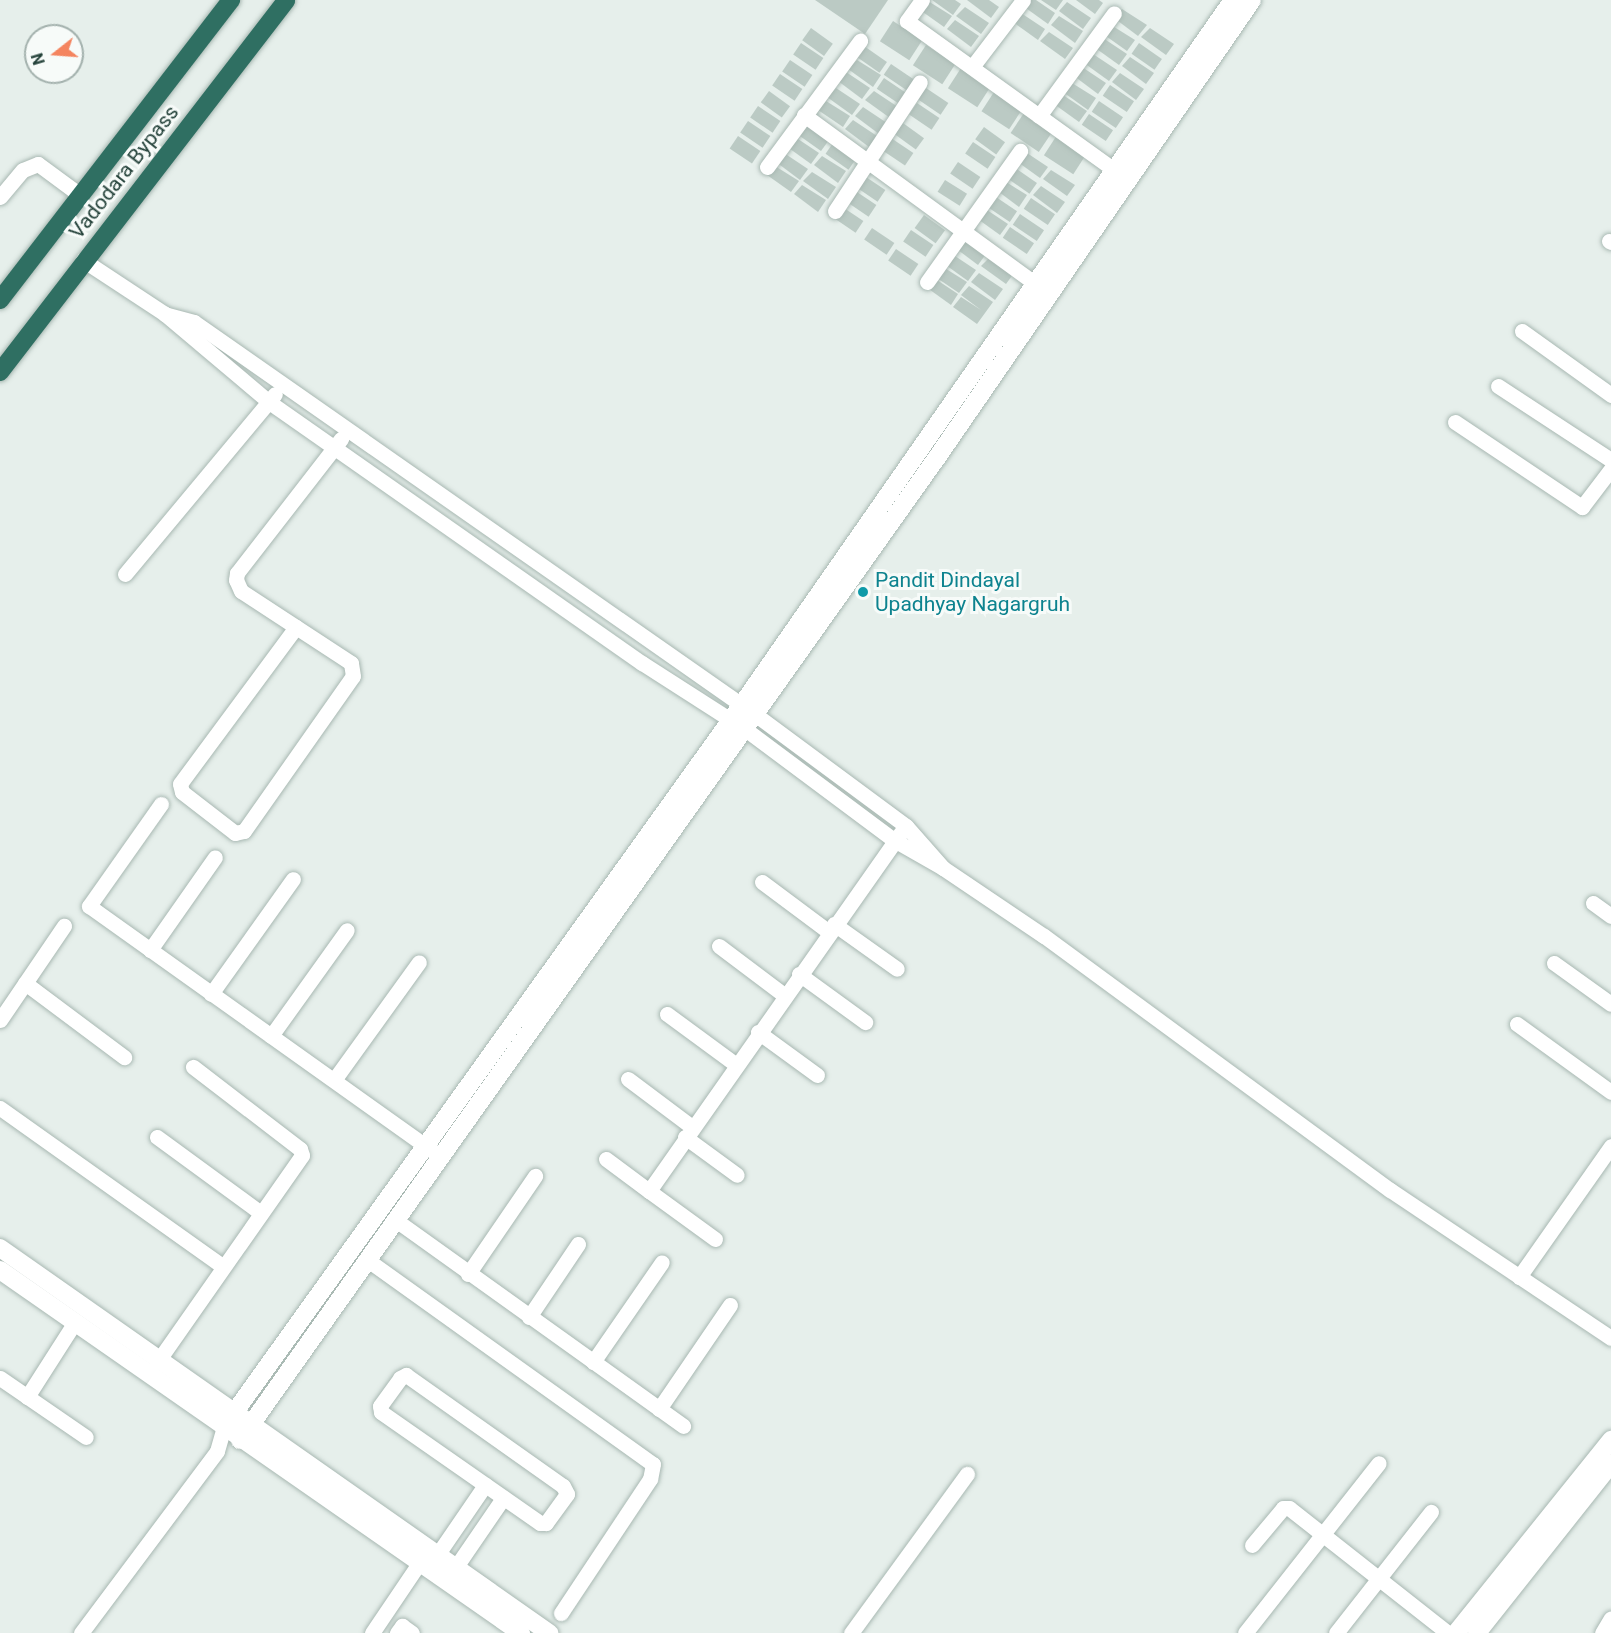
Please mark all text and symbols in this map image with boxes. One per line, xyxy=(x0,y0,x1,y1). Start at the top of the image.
north arrow xyxy=(24,24,84,84)
text: N xyxy=(27,51,49,67)
street label: Vadodara Bypass xyxy=(64,100,184,244)
place label: Pandit Dindayal Upadhyay Nagargruh xyxy=(875,567,1070,617)
marker: Pandit Dindayal Upadhyay Nagargruh xyxy=(856,585,870,599)

